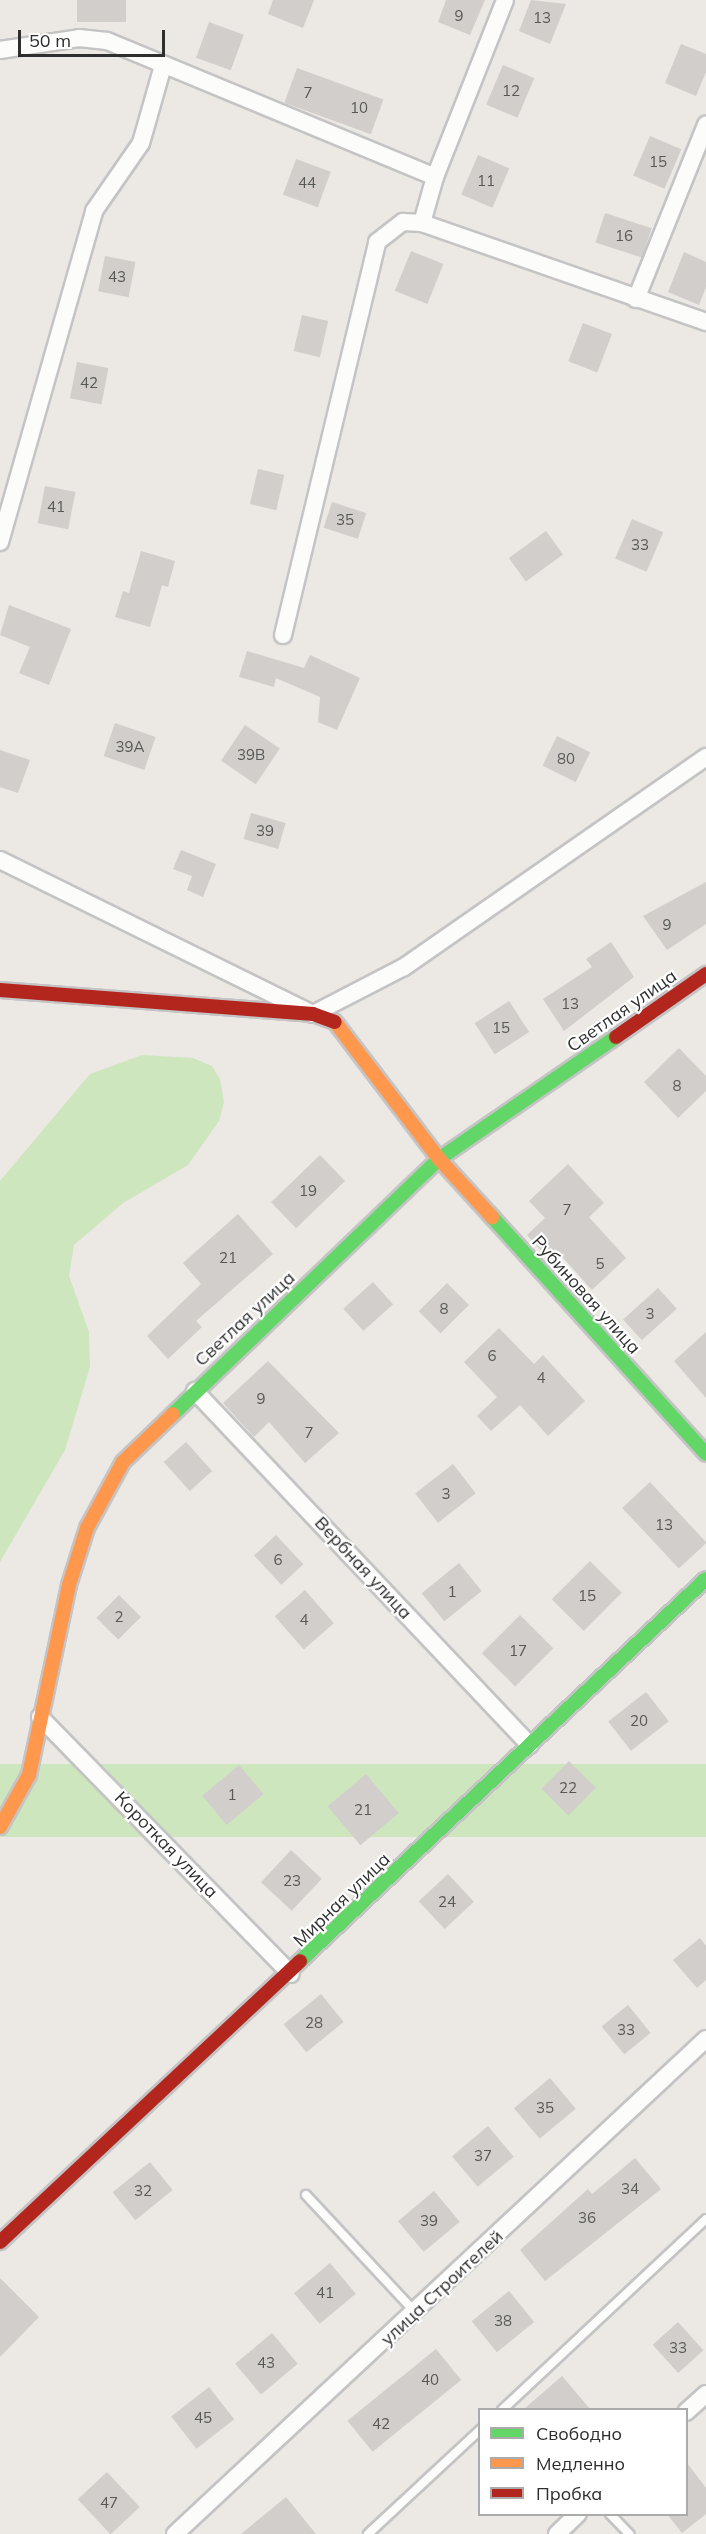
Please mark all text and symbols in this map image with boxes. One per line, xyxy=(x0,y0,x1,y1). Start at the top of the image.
house number: 9 xyxy=(455,7,463,25)
house number: 13 xyxy=(533,9,551,27)
scale bar xyxy=(21,18,168,56)
text: 50 m xyxy=(29,29,71,52)
house number: 12 xyxy=(502,82,520,100)
house number: 7 xyxy=(304,84,312,102)
house number: 10 xyxy=(350,99,368,117)
house number: 15 xyxy=(649,153,667,171)
house number: 11 xyxy=(477,172,495,190)
house number: 44 xyxy=(298,174,316,192)
house number: 16 xyxy=(615,227,633,245)
house number: 43 xyxy=(108,268,126,286)
house number: 42 xyxy=(80,374,98,392)
house number: 41 xyxy=(47,498,65,516)
house number: 35 xyxy=(336,511,354,529)
house number: 33 xyxy=(631,536,649,554)
house number: 39А xyxy=(115,738,145,756)
house number: 39В xyxy=(237,746,265,764)
house number: 80 xyxy=(557,750,575,768)
house number: 39 xyxy=(256,822,274,840)
house number: 9 xyxy=(663,916,671,934)
street label: Светлая улица xyxy=(563,965,681,1057)
house number: 13 xyxy=(561,995,579,1013)
house number: 15 xyxy=(492,1019,510,1037)
house number: 8 xyxy=(673,1077,681,1095)
house number: 19 xyxy=(299,1182,317,1200)
house number: 7 xyxy=(563,1201,571,1219)
street label: Рубиновая улица xyxy=(527,1231,645,1359)
house number: 21 xyxy=(219,1249,237,1267)
house number: 5 xyxy=(596,1255,604,1273)
street label: Светлая улица xyxy=(190,1267,300,1371)
house number: 8 xyxy=(440,1300,448,1318)
house number: 3 xyxy=(646,1305,654,1323)
house number: 6 xyxy=(488,1347,496,1365)
house number: 4 xyxy=(537,1369,545,1387)
house number: 9 xyxy=(257,1390,265,1408)
house number: 7 xyxy=(305,1424,313,1442)
house number: 3 xyxy=(442,1485,450,1503)
street label: Вербная улица xyxy=(310,1512,416,1624)
house number: 13 xyxy=(655,1516,673,1534)
house number: 6 xyxy=(274,1551,282,1569)
house number: 1 xyxy=(448,1583,456,1601)
house number: 15 xyxy=(578,1587,596,1605)
house number: 2 xyxy=(115,1608,123,1626)
house number: 4 xyxy=(300,1611,308,1629)
house number: 17 xyxy=(509,1642,527,1660)
house number: 20 xyxy=(630,1712,648,1730)
house number: 22 xyxy=(559,1779,577,1797)
house number: 1 xyxy=(228,1786,236,1804)
street label: Короткая улица xyxy=(110,1787,222,1903)
house number: 21 xyxy=(354,1801,372,1819)
street label: Мирная улица xyxy=(289,1848,395,1952)
house number: 23 xyxy=(283,1872,301,1890)
house number: 24 xyxy=(438,1893,456,1911)
house number: 28 xyxy=(305,2014,323,2032)
house number: 33 xyxy=(617,2021,635,2039)
house number: 35 xyxy=(536,2099,554,2117)
house number: 37 xyxy=(474,2147,492,2165)
house number: 34 xyxy=(621,2180,639,2198)
house number: 32 xyxy=(134,2182,152,2200)
house number: 36 xyxy=(578,2209,596,2227)
house number: 39 xyxy=(420,2212,438,2230)
street label: улица Строителей xyxy=(376,2226,508,2350)
house number: 41 xyxy=(316,2284,334,2302)
house number: 38 xyxy=(494,2312,512,2330)
house number: 33 xyxy=(669,2339,687,2357)
house number: 43 xyxy=(257,2354,275,2372)
house number: 40 xyxy=(421,2371,439,2389)
legend xyxy=(478,2408,688,2516)
house number: 45 xyxy=(194,2409,212,2427)
house number: 42 xyxy=(372,2415,390,2433)
text: Свободно xyxy=(536,2422,622,2445)
text: Медленно xyxy=(536,2452,625,2475)
text: Пробка xyxy=(536,2482,602,2505)
house number: 47 xyxy=(100,2494,118,2512)

